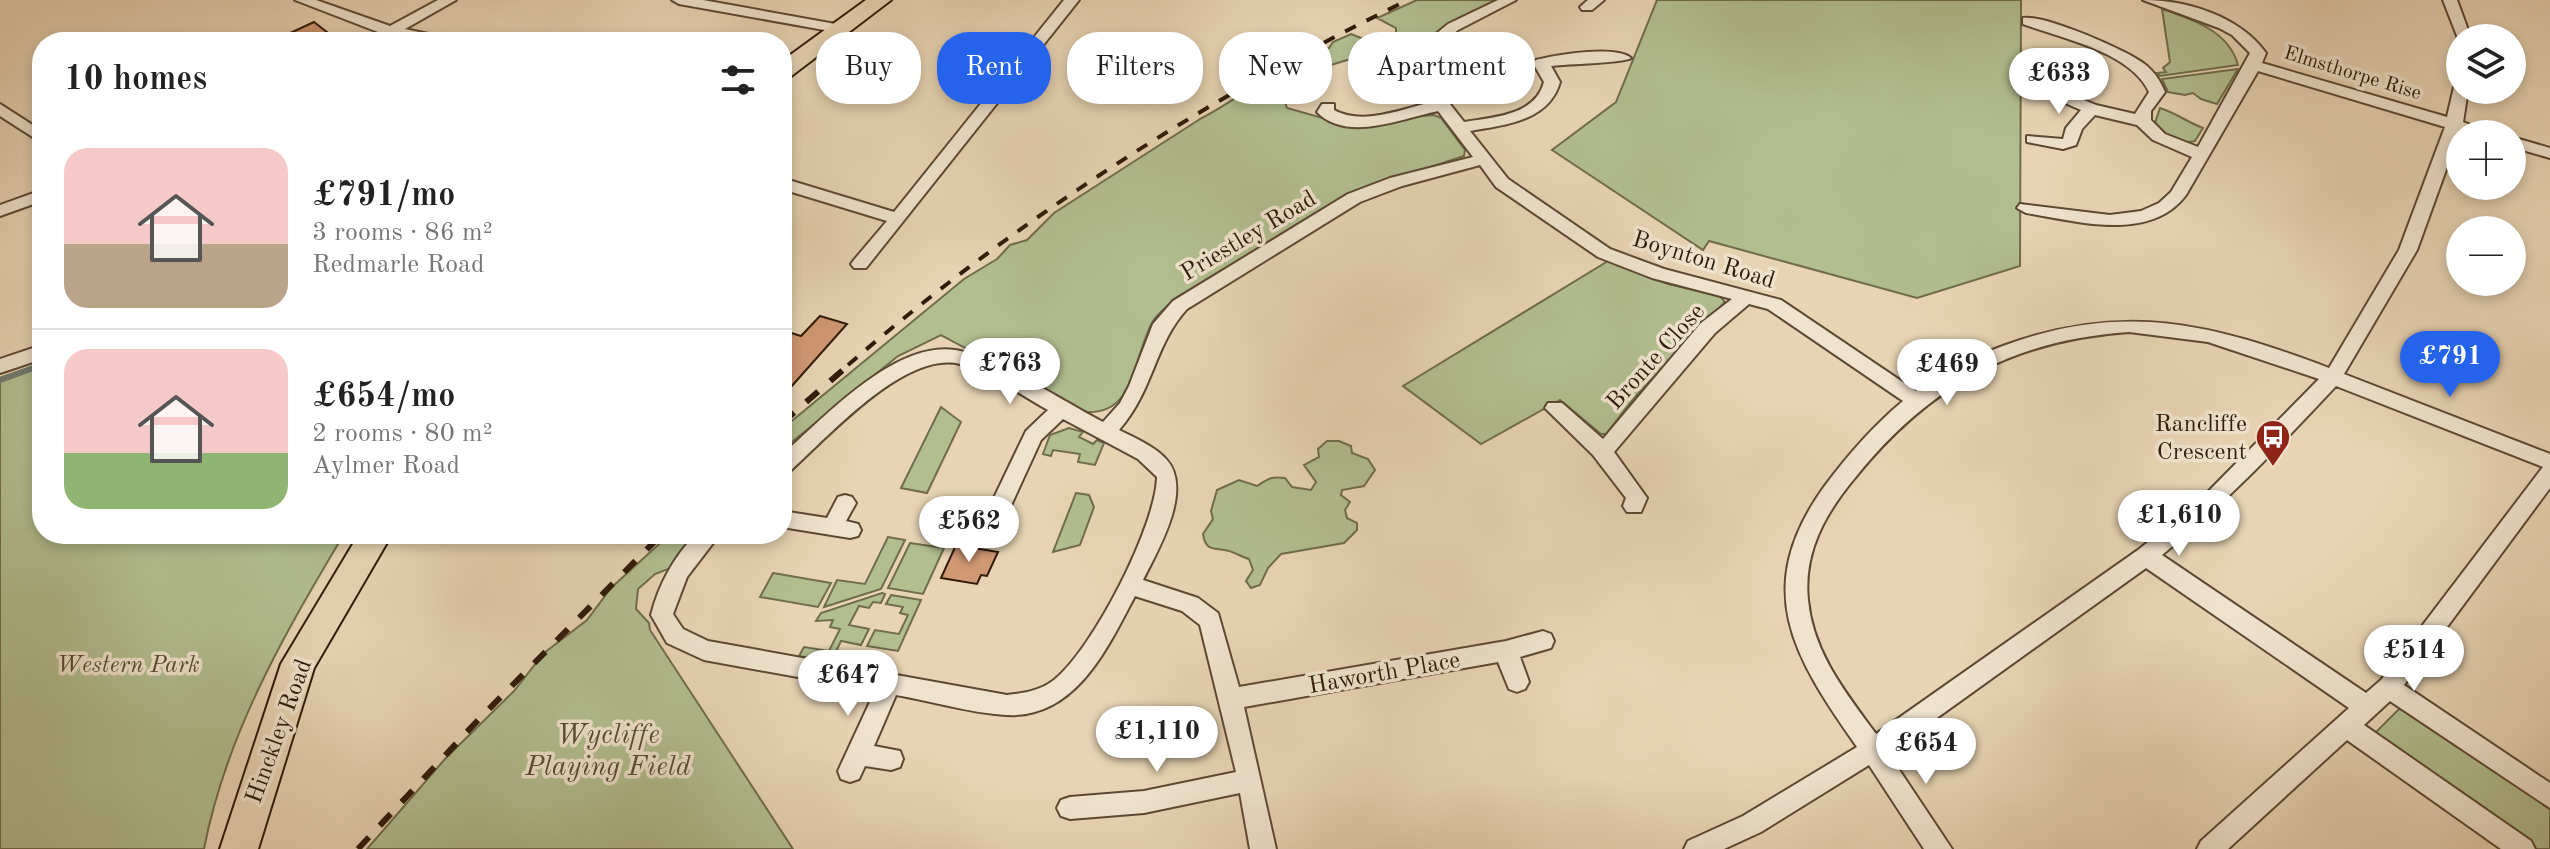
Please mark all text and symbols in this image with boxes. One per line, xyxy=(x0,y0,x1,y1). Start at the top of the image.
map controls xyxy=(2446,24,2526,296)
button: layers xyxy=(2446,24,2526,104)
chip: Buy xyxy=(816,32,921,104)
chip: Rent xyxy=(937,32,1051,104)
chip: Filters xyxy=(1067,32,1203,104)
chip: New xyxy=(1219,32,1332,104)
chip: Apartment xyxy=(1348,32,1535,104)
street label: Elmsthorpe Rise xyxy=(2281,44,2423,104)
pin: £633 xyxy=(2012,48,2106,116)
icon: filters xyxy=(716,58,760,102)
text: £633 xyxy=(2027,61,2091,87)
text: 10 homes xyxy=(64,63,207,97)
button: + xyxy=(2446,120,2526,200)
text: £791/mo xyxy=(312,179,455,213)
icon: home xyxy=(128,180,224,276)
street label: Priestley Road xyxy=(1177,187,1321,286)
button: − xyxy=(2446,216,2526,296)
text: 3 rooms · 86 m² xyxy=(312,220,493,246)
street label: Boynton Road xyxy=(1629,228,1778,294)
text: Redmarle Road xyxy=(312,252,484,278)
street label: Bronte Close xyxy=(1603,300,1710,415)
pin: £791 xyxy=(2403,331,2497,399)
pin: £763 xyxy=(963,338,1057,406)
pin: £469 xyxy=(1900,339,1994,407)
text: £791 xyxy=(2418,344,2482,370)
text: £763 xyxy=(978,351,1042,377)
text: £469 xyxy=(1915,352,1979,378)
text: £654/mo xyxy=(312,380,455,414)
icon: home xyxy=(128,381,224,477)
place label: Rancliffe Crescent xyxy=(2155,413,2247,465)
bus stop icon: Rancliffe Crescent xyxy=(2254,418,2292,468)
text: 2 rooms · 80 m² xyxy=(312,421,493,447)
text: Aylmer Road xyxy=(312,453,460,479)
pin: £1,610 xyxy=(2114,490,2244,558)
pin: £562 xyxy=(922,496,1016,564)
text: £1,610 xyxy=(2136,503,2222,529)
text: £562 xyxy=(937,509,1001,535)
pin: £514 xyxy=(2367,625,2461,693)
text: £514 xyxy=(2382,638,2446,664)
street label: Haworth Place xyxy=(1307,649,1462,699)
pin: £647 xyxy=(801,650,895,718)
park label: Western Park xyxy=(56,654,200,678)
street label: Hinckley Road xyxy=(243,656,317,807)
text: £647 xyxy=(816,663,880,689)
pin: £1,110 xyxy=(1092,706,1222,774)
pin: £654 xyxy=(1879,718,1973,786)
text: £1,110 xyxy=(1114,719,1200,745)
park label: Wycliffe Playing Field xyxy=(524,722,691,782)
text: £654 xyxy=(1894,731,1958,757)

